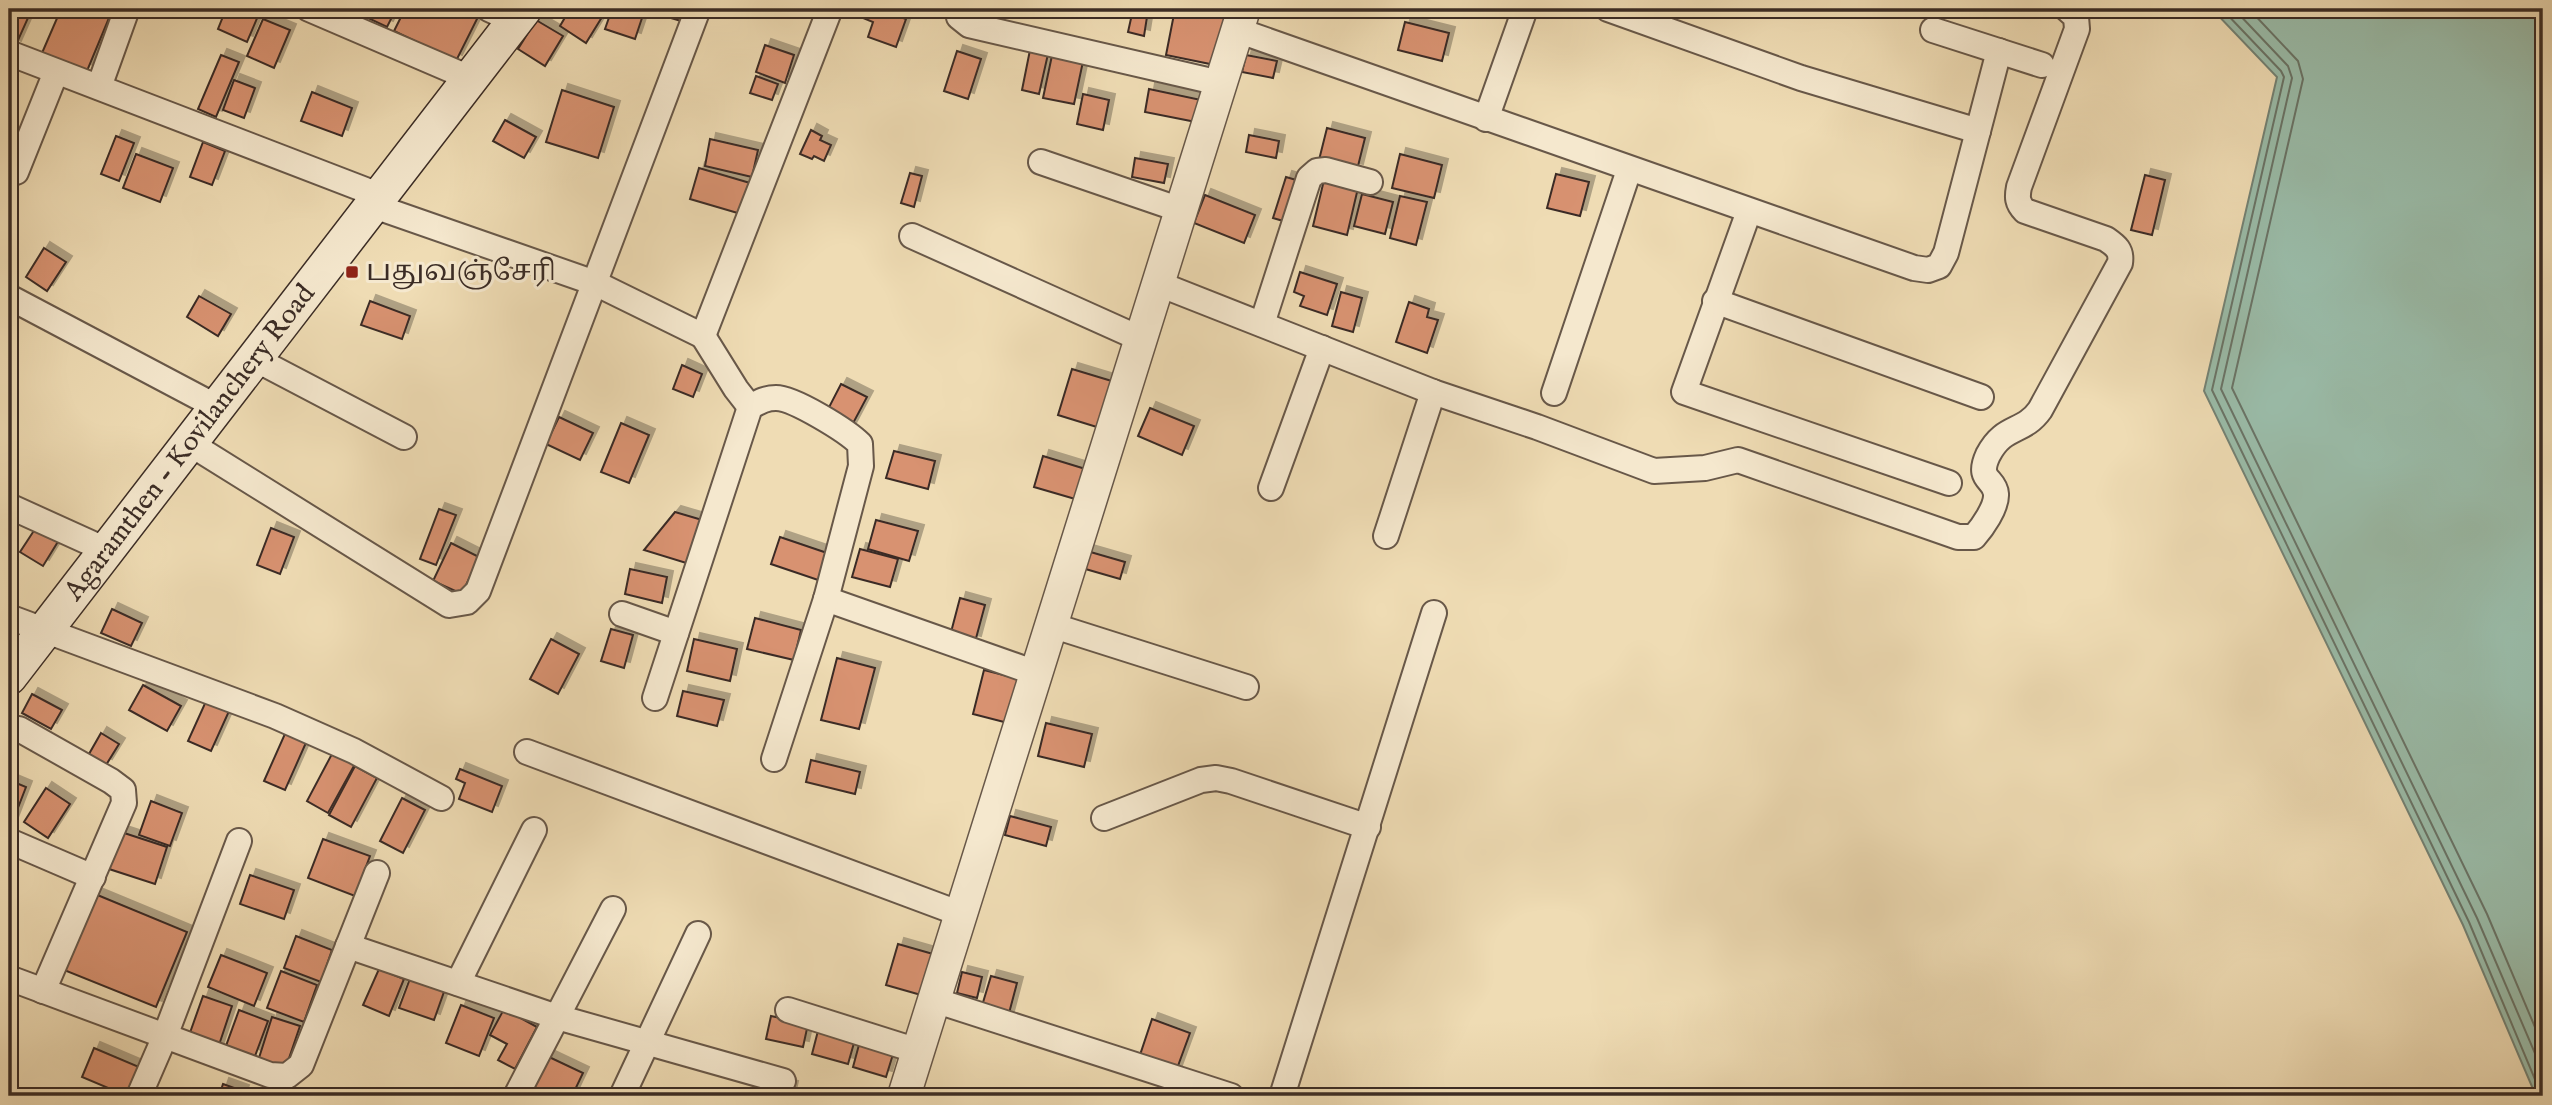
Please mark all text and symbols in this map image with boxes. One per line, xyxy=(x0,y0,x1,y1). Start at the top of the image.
place label: பதுவஞ்சேரி xyxy=(366,255,556,290)
marker: பதுவஞ்சேரி xyxy=(344,264,360,280)
street label: Agaramthen - Kovilanchery Road xyxy=(56,277,323,609)

